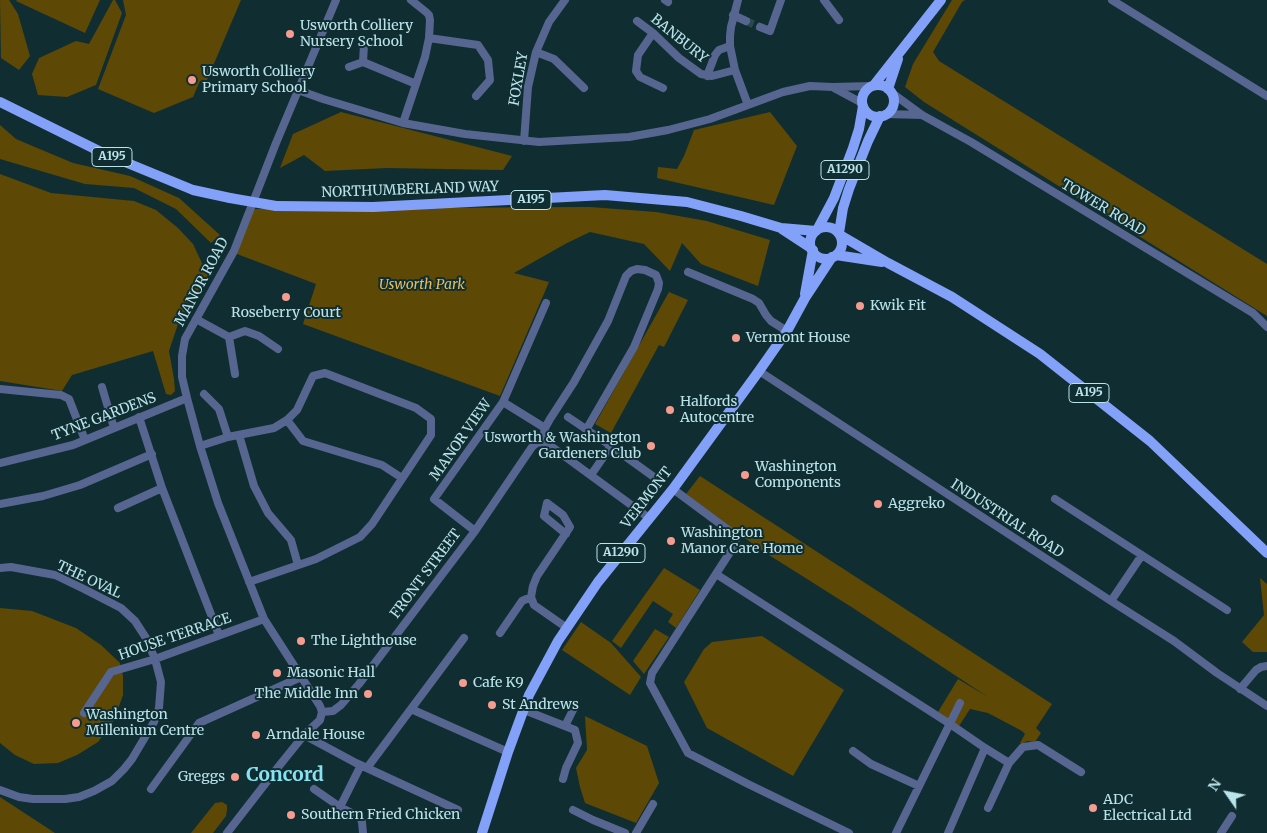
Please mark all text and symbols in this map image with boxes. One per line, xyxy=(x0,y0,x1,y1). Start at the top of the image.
street label: BANBURY xyxy=(647,11,711,67)
place label: Usworth Colliery Nursery School xyxy=(300,18,413,50)
marker: Usworth Colliery Nursery School xyxy=(284,28,296,40)
street label: FOXLEY xyxy=(506,51,532,107)
place label: Usworth Colliery Primary School xyxy=(202,64,315,96)
marker: Usworth Colliery Primary School xyxy=(186,74,198,86)
road number: A195 xyxy=(92,148,132,166)
road number: A1290 xyxy=(821,160,869,180)
street label: TOWER ROAD xyxy=(1058,176,1148,240)
street label: NORTHUMBERLAND WAY xyxy=(321,179,499,201)
road number: A195 xyxy=(511,190,551,210)
street label: MANOR ROAD xyxy=(172,235,232,329)
park label: Usworth Park xyxy=(379,277,465,293)
marker: Roseberry Court xyxy=(280,291,292,303)
place label: Kwik Fit xyxy=(870,298,926,314)
marker: Kwik Fit xyxy=(854,300,866,312)
place label: Roseberry Court xyxy=(231,305,341,321)
place label: Vermont House xyxy=(746,330,850,346)
marker: Vermont House xyxy=(730,332,742,344)
road number: A195 xyxy=(1069,383,1109,402)
street label: TYNE GARDENS xyxy=(50,389,158,445)
place label: Halfords Autocentre xyxy=(680,394,754,427)
street label: MANOR VIEW xyxy=(427,396,495,484)
marker: Halfords Autocentre xyxy=(664,404,676,416)
place label: Usworth & Washington Gardeners Club xyxy=(484,430,641,462)
marker: Usworth & Washington Gardeners Club xyxy=(645,440,657,452)
place label: Washington Components xyxy=(755,459,841,492)
street label: VERMONT xyxy=(618,464,676,532)
marker: Washington Components xyxy=(739,469,751,481)
street label: INDUSTRIAL ROAD xyxy=(947,476,1067,562)
place label: Aggreko xyxy=(888,496,945,512)
marker: Aggreko xyxy=(872,498,884,510)
place label: Washington Manor Care Home xyxy=(681,525,803,558)
street label: FRONT STREET xyxy=(387,526,465,622)
marker: Washington Manor Care Home xyxy=(665,535,677,547)
road number: A1290 xyxy=(597,544,645,562)
street label: THE OVAL xyxy=(54,558,124,602)
street label: HOUSE TERRACE xyxy=(117,610,233,664)
place label: The Lighthouse xyxy=(311,633,417,649)
marker: The Lighthouse xyxy=(295,635,307,647)
place label: Masonic Hall xyxy=(287,665,375,681)
marker: Masonic Hall xyxy=(271,667,283,679)
place label: Cafe K9 xyxy=(473,675,524,691)
marker: Cafe K9 xyxy=(457,677,469,689)
place label: The Middle Inn xyxy=(254,686,358,702)
marker: The Middle Inn xyxy=(362,688,374,700)
place label: St Andrews xyxy=(502,697,579,713)
marker: St Andrews xyxy=(486,699,498,711)
place label: Washington Millenium Centre xyxy=(86,707,204,740)
marker: Washington Millenium Centre xyxy=(70,717,82,729)
place label: Arndale House xyxy=(266,727,365,743)
marker: Arndale House xyxy=(250,729,262,741)
district label: Concord xyxy=(246,765,324,787)
north arrow xyxy=(1202,768,1252,818)
place label: Greggs xyxy=(178,769,225,785)
marker: Greggs xyxy=(229,771,241,783)
text: N xyxy=(1204,775,1225,794)
place label: ADC Electrical Ltd xyxy=(1103,792,1192,824)
marker: ADC Electrical Ltd xyxy=(1087,802,1099,814)
place label: Southern Fried Chicken xyxy=(301,807,460,823)
marker: Southern Fried Chicken xyxy=(285,809,297,821)

